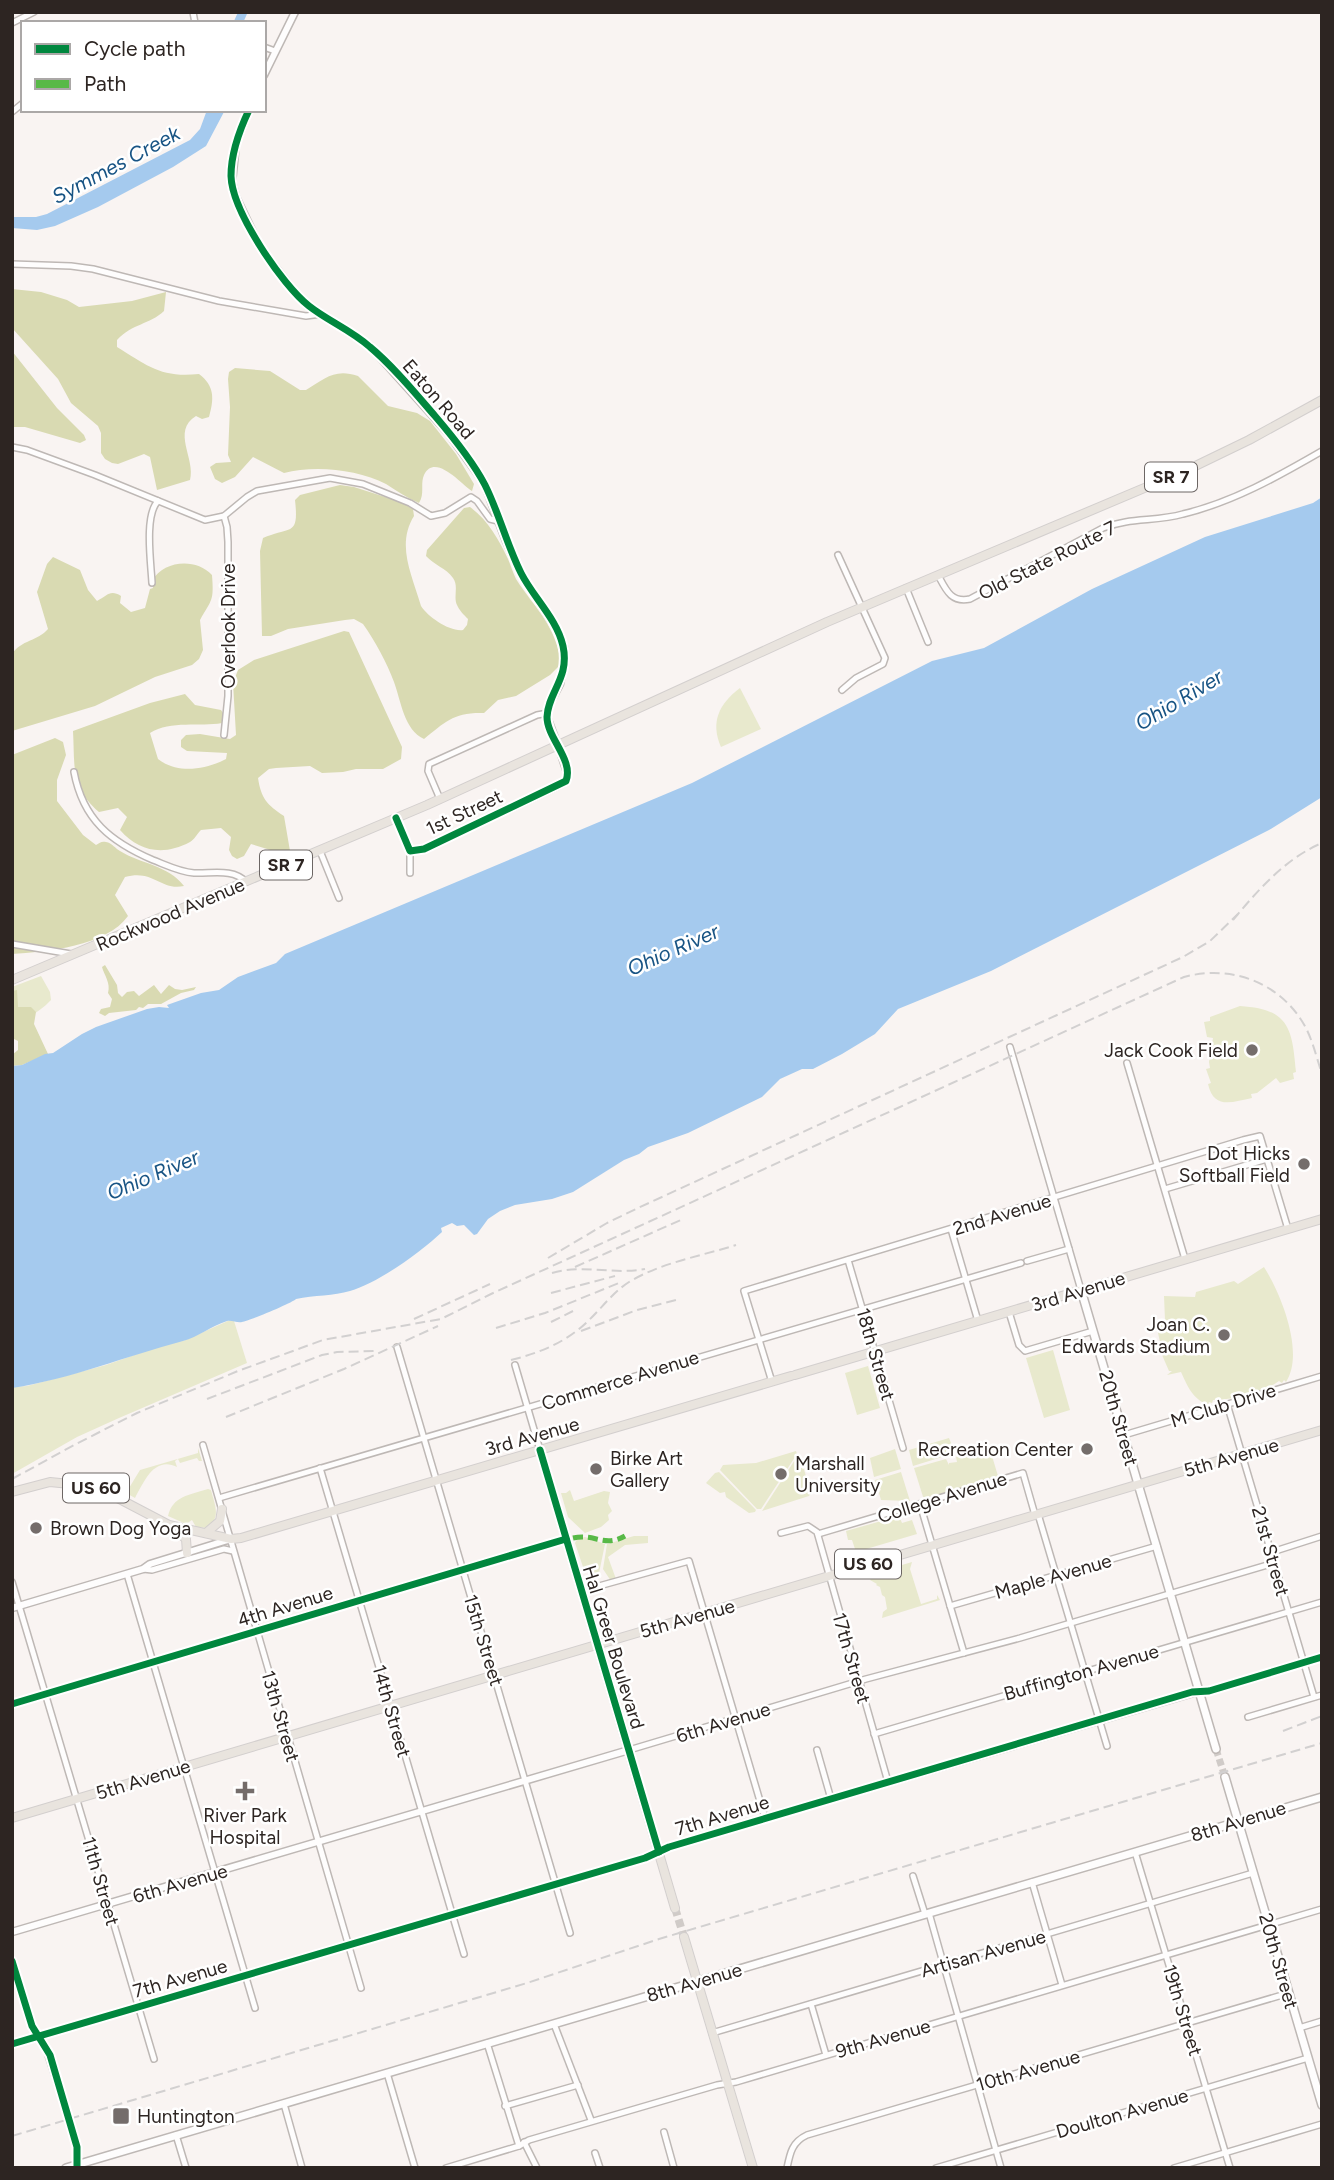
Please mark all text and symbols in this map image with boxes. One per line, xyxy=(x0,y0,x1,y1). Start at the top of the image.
legend xyxy=(21,21,266,112)
text: Cycle path xyxy=(84,36,185,61)
text: Path xyxy=(84,71,126,96)
water label: Symmes Creek xyxy=(47,120,185,209)
street label: Eaton Road xyxy=(398,355,479,444)
road number: SR 7 xyxy=(1145,462,1197,491)
street label: Old State Route 7 xyxy=(975,516,1120,605)
street label: Overlook Drive xyxy=(217,563,240,689)
water label: Ohio River xyxy=(1130,663,1228,735)
street label: 1st Street xyxy=(422,785,506,840)
road number: SR 7 xyxy=(260,850,312,880)
street label: Rockwood Avenue xyxy=(92,873,248,956)
water label: Ohio River xyxy=(623,918,723,981)
place label: Jack Cook Field xyxy=(1104,1039,1238,1062)
marker: Jack Cook Field xyxy=(1244,1042,1260,1058)
place label: Dot Hicks Softball Field xyxy=(1179,1142,1290,1187)
water label: Ohio River xyxy=(103,1144,203,1205)
marker: Dot Hicks Softball Field xyxy=(1296,1156,1312,1172)
street label: 2nd Avenue xyxy=(950,1189,1054,1240)
street label: 3rd Avenue xyxy=(1028,1266,1128,1317)
street label: 18th Street xyxy=(851,1305,900,1403)
place label: Joan C. Edwards Stadium xyxy=(1061,1313,1210,1358)
marker: Joan C. Edwards Stadium xyxy=(1216,1327,1232,1343)
street label: Commerce Avenue xyxy=(539,1346,702,1415)
street label: 20th Street xyxy=(1094,1368,1143,1469)
street label: M Club Drive xyxy=(1168,1379,1279,1432)
street label: 3rd Avenue xyxy=(482,1412,582,1461)
street label: 5th Avenue xyxy=(1181,1433,1281,1482)
place label: Recreation Center xyxy=(917,1438,1074,1461)
marker: Recreation Center xyxy=(1079,1441,1095,1457)
place label: Birke Art Gallery xyxy=(610,1447,683,1492)
place label: Marshall University xyxy=(795,1452,880,1497)
marker: Birke Art Gallery xyxy=(588,1461,604,1477)
marker: Marshall University xyxy=(773,1466,789,1482)
street label: College Avenue xyxy=(875,1467,1010,1528)
road number: US 60 xyxy=(63,1474,129,1503)
street label: 21st Street xyxy=(1247,1504,1294,1599)
place label: Brown Dog Yoga xyxy=(50,1517,191,1540)
marker: Brown Dog Yoga xyxy=(28,1520,44,1536)
road number: US 60 xyxy=(835,1549,901,1578)
street label: Maple Avenue xyxy=(992,1549,1114,1604)
street label: Hal Greer Boulevard xyxy=(578,1562,649,1732)
street label: 4th Avenue xyxy=(235,1581,336,1632)
street label: 15th Street xyxy=(459,1592,508,1689)
street label: 5th Avenue xyxy=(637,1594,737,1643)
street label: 17th Street xyxy=(828,1610,875,1706)
street label: Buffington Avenue xyxy=(1001,1639,1161,1706)
street label: 14th Street xyxy=(367,1662,416,1760)
street label: 13th Street xyxy=(257,1668,305,1764)
street label: 6th Avenue xyxy=(673,1697,773,1748)
street label: 5th Avenue xyxy=(93,1754,193,1805)
marker: River Park Hospital xyxy=(235,1781,255,1801)
street label: 7th Avenue xyxy=(672,1790,772,1841)
street label: 8th Avenue xyxy=(1188,1796,1289,1847)
place label: River Park Hospital xyxy=(203,1804,288,1849)
street label: 11th Street xyxy=(77,1834,124,1928)
street label: 6th Avenue xyxy=(130,1859,230,1908)
street label: 20th Street xyxy=(1254,1911,1303,2012)
street label: Artisan Avenue xyxy=(918,1925,1048,1982)
street label: 7th Avenue xyxy=(130,1954,230,2003)
street label: 8th Avenue xyxy=(644,1958,745,2007)
street label: 19th Street xyxy=(1158,1962,1207,2059)
street label: 9th Avenue xyxy=(833,2014,933,2063)
street label: 10th Avenue xyxy=(974,2045,1083,2096)
street label: Doulton Avenue xyxy=(1053,2084,1191,2143)
place label: Huntington xyxy=(137,2105,235,2128)
marker: Huntington xyxy=(111,2106,131,2126)

